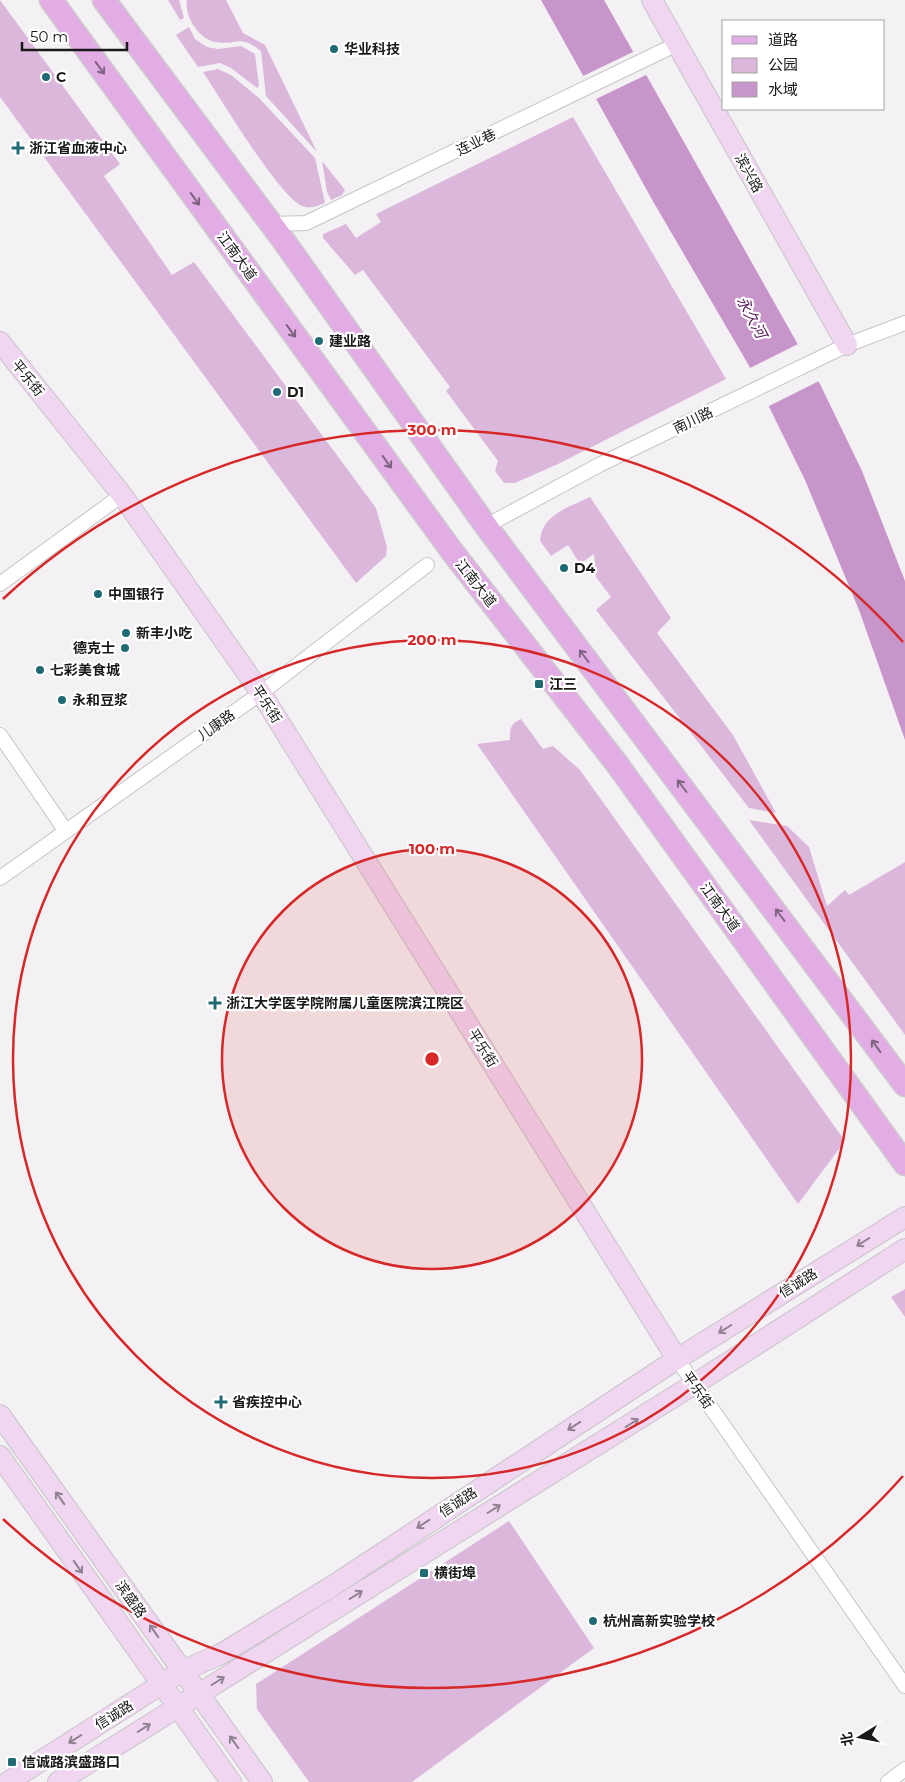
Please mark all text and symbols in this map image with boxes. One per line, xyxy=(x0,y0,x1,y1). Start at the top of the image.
scale bar xyxy=(22,20,128,52)
legend xyxy=(722,20,885,110)
text: 50 m xyxy=(30,27,68,46)
text: 道路 xyxy=(768,30,798,49)
place label: 华业科技 xyxy=(344,40,400,58)
marker: 华业科技 xyxy=(328,43,340,55)
text: 公园 xyxy=(768,55,798,74)
one-way arrow xyxy=(95,61,105,75)
place label: C xyxy=(56,68,66,86)
marker: C xyxy=(40,71,52,83)
text: 水域 xyxy=(768,80,798,99)
street label: 连业巷 xyxy=(453,125,499,159)
place label: 浙江省血液中心 xyxy=(29,139,127,157)
marker: 浙江省血液中心 xyxy=(11,141,25,155)
street label: 滨兴路 xyxy=(731,150,767,196)
one-way arrow xyxy=(190,192,201,205)
street label: 江南大道 xyxy=(213,228,261,284)
water label: 永久河 xyxy=(733,293,772,344)
one-way arrow xyxy=(286,324,296,338)
place label: 建业路 xyxy=(329,332,371,350)
marker: 建业路 xyxy=(313,335,325,347)
street label: 平乐街 xyxy=(8,356,48,400)
place label: D1 xyxy=(287,383,304,401)
marker: D1 xyxy=(271,386,283,398)
street label: 南川路 xyxy=(670,403,716,437)
text: 300 m xyxy=(406,420,457,439)
one-way arrow xyxy=(381,455,392,468)
street label: 江南大道 xyxy=(452,555,500,611)
place label: D4 xyxy=(574,559,596,577)
marker: D4 xyxy=(558,562,570,574)
place label: 中国银行 xyxy=(108,585,164,603)
marker: 中国银行 xyxy=(92,588,104,600)
place label: 新丰小吃 xyxy=(136,624,192,642)
marker: 新丰小吃 xyxy=(120,627,132,639)
text: 200 m xyxy=(407,630,457,649)
place label: 德克士 xyxy=(73,639,115,657)
marker: 德克士 xyxy=(119,642,131,654)
one-way arrow xyxy=(579,649,589,663)
place label: 七彩美食城 xyxy=(50,661,120,679)
marker: 七彩美食城 xyxy=(34,664,46,676)
place label: 江三 xyxy=(549,675,577,693)
marker: 江三 xyxy=(533,678,545,690)
street label: 平乐街 xyxy=(248,681,286,727)
place label: 永和豆浆 xyxy=(72,691,128,709)
marker: 永和豆浆 xyxy=(56,694,68,706)
street label: 儿康路 xyxy=(194,706,238,744)
one-way arrow xyxy=(676,780,687,793)
text: 100 m xyxy=(409,839,455,858)
street label: 江南大道 xyxy=(696,879,744,935)
one-way arrow xyxy=(774,909,785,922)
place label: 浙江大学医学院附属儿童医院滨江院区 xyxy=(226,994,464,1012)
marker: 浙江大学医学院附属儿童医院滨江院区 xyxy=(208,996,222,1010)
street label: 平乐街 xyxy=(464,1025,502,1071)
one-way arrow xyxy=(871,1039,881,1053)
centre of rings xyxy=(423,1050,441,1068)
one-way arrow xyxy=(856,1237,870,1247)
street label: 信诚路 xyxy=(775,1264,821,1302)
one-way arrow xyxy=(719,1324,733,1334)
street label: 平乐街 xyxy=(679,1368,717,1412)
place label: 省疾控中心 xyxy=(232,1393,302,1411)
marker: 省疾控中心 xyxy=(214,1395,228,1409)
one-way arrow xyxy=(624,1418,638,1428)
one-way arrow xyxy=(568,1421,582,1431)
street label: 信诚路 xyxy=(435,1483,481,1521)
one-way arrow xyxy=(55,1492,65,1506)
one-way arrow xyxy=(486,1504,500,1514)
one-way arrow xyxy=(417,1520,431,1530)
one-way arrow xyxy=(73,1560,83,1574)
place label: 横街埠 xyxy=(434,1564,476,1582)
marker: 横街埠 xyxy=(418,1567,430,1579)
street label: 滨盛路 xyxy=(112,1577,150,1621)
one-way arrow xyxy=(349,1590,363,1600)
place label: 杭州高新实验学校 xyxy=(603,1612,715,1630)
marker: 杭州高新实验学校 xyxy=(587,1615,599,1627)
one-way arrow xyxy=(149,1624,159,1638)
one-way arrow xyxy=(211,1676,225,1686)
street label: 信诚路 xyxy=(91,1696,137,1734)
north arrow xyxy=(835,1712,885,1762)
one-way arrow xyxy=(136,1723,150,1733)
text: 北 xyxy=(837,1731,857,1748)
one-way arrow xyxy=(69,1734,83,1744)
one-way arrow xyxy=(229,1736,239,1750)
place label: 信诚路滨盛路口 xyxy=(22,1753,120,1771)
marker: 信诚路滨盛路口 xyxy=(6,1756,18,1768)

